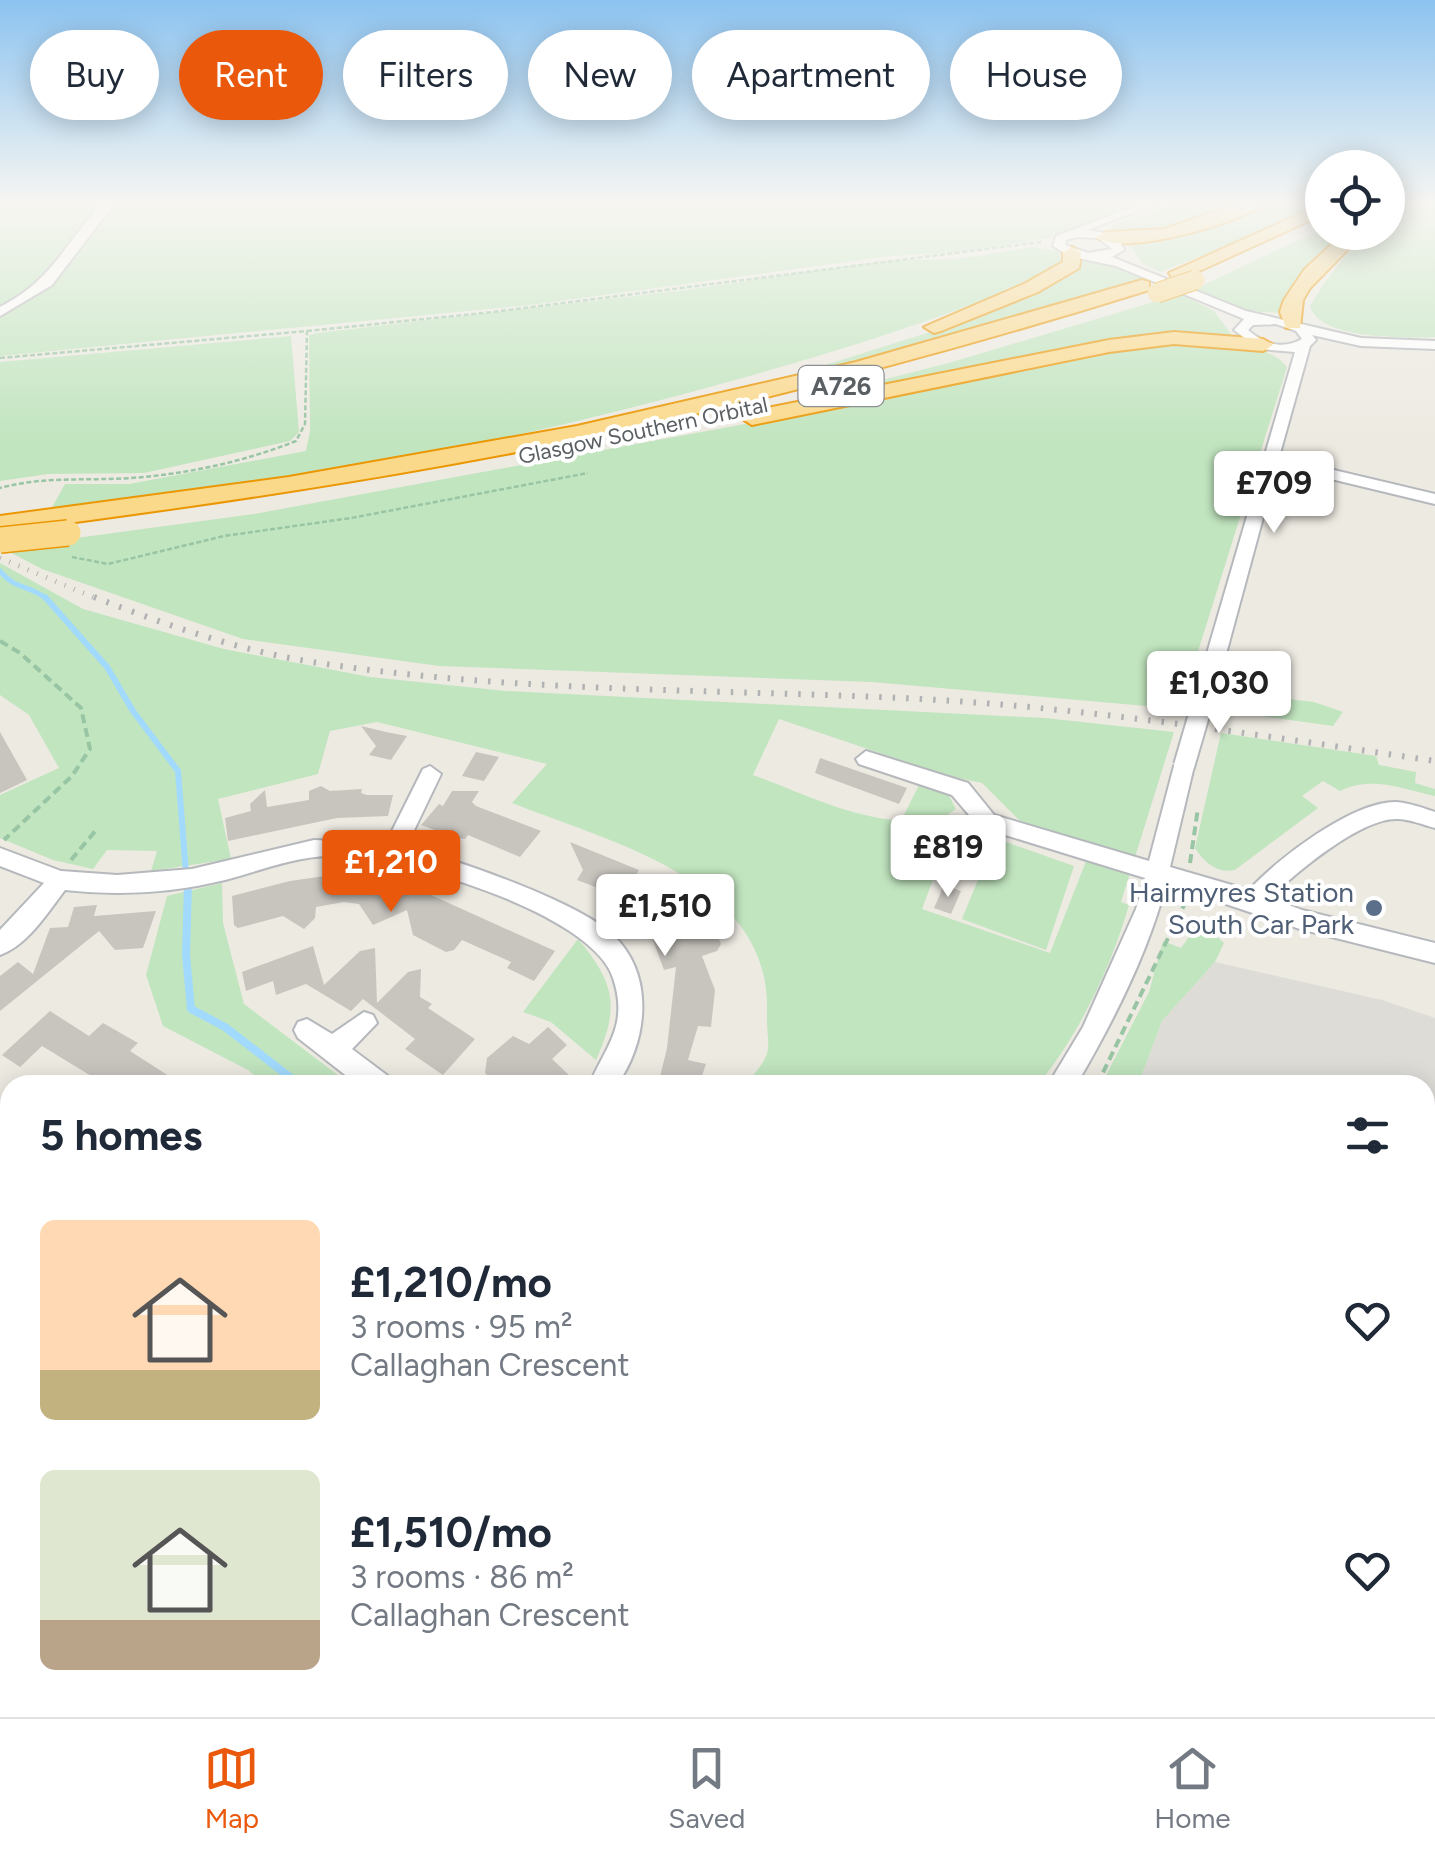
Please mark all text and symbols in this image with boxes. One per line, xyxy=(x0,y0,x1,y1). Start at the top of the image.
chip: Buy xyxy=(30,30,159,120)
chip: Rent xyxy=(179,30,323,120)
chip: Filters xyxy=(343,30,508,120)
chip: New xyxy=(528,30,672,120)
chip: Apartment xyxy=(692,30,930,120)
chip: House xyxy=(950,30,1122,120)
map controls xyxy=(1305,150,1405,250)
button: locate xyxy=(1305,150,1405,250)
road number: A726 xyxy=(798,366,884,406)
street label: Glasgow Southern Orbital xyxy=(516,391,770,470)
pin: £709 xyxy=(1215,451,1333,536)
text: £709 xyxy=(1236,464,1312,502)
pin: £1,030 xyxy=(1138,651,1300,736)
text: £1,030 xyxy=(1169,664,1269,702)
pin: £819 xyxy=(889,815,1007,900)
text: £819 xyxy=(913,828,983,866)
pin: £1,210 xyxy=(310,830,472,915)
text: £1,210 xyxy=(344,843,438,881)
pin: £1,510 xyxy=(584,874,746,959)
place label: Hairmyres Station South Car Park xyxy=(1129,875,1354,941)
text: £1,510 xyxy=(618,887,712,925)
marker: Hairmyres Station South Car Park xyxy=(1363,897,1385,919)
icon: filters xyxy=(1340,1108,1395,1163)
text: 5 homes xyxy=(40,1110,202,1161)
text: £1,210/mo xyxy=(350,1257,552,1308)
icon: home xyxy=(120,1260,240,1380)
icon: heart xyxy=(1340,1293,1395,1348)
text: 3 rooms · 95 m² xyxy=(350,1308,573,1346)
text: Callaghan Crescent xyxy=(350,1346,630,1384)
text: £1,510/mo xyxy=(350,1507,552,1558)
icon: home xyxy=(120,1510,240,1630)
icon: heart xyxy=(1340,1543,1395,1598)
text: 3 rooms · 86 m² xyxy=(350,1558,574,1596)
text: Callaghan Crescent xyxy=(350,1596,630,1634)
tab: Map xyxy=(204,1741,259,1835)
tab: Saved xyxy=(668,1741,745,1835)
tab: Home xyxy=(1154,1741,1231,1835)

